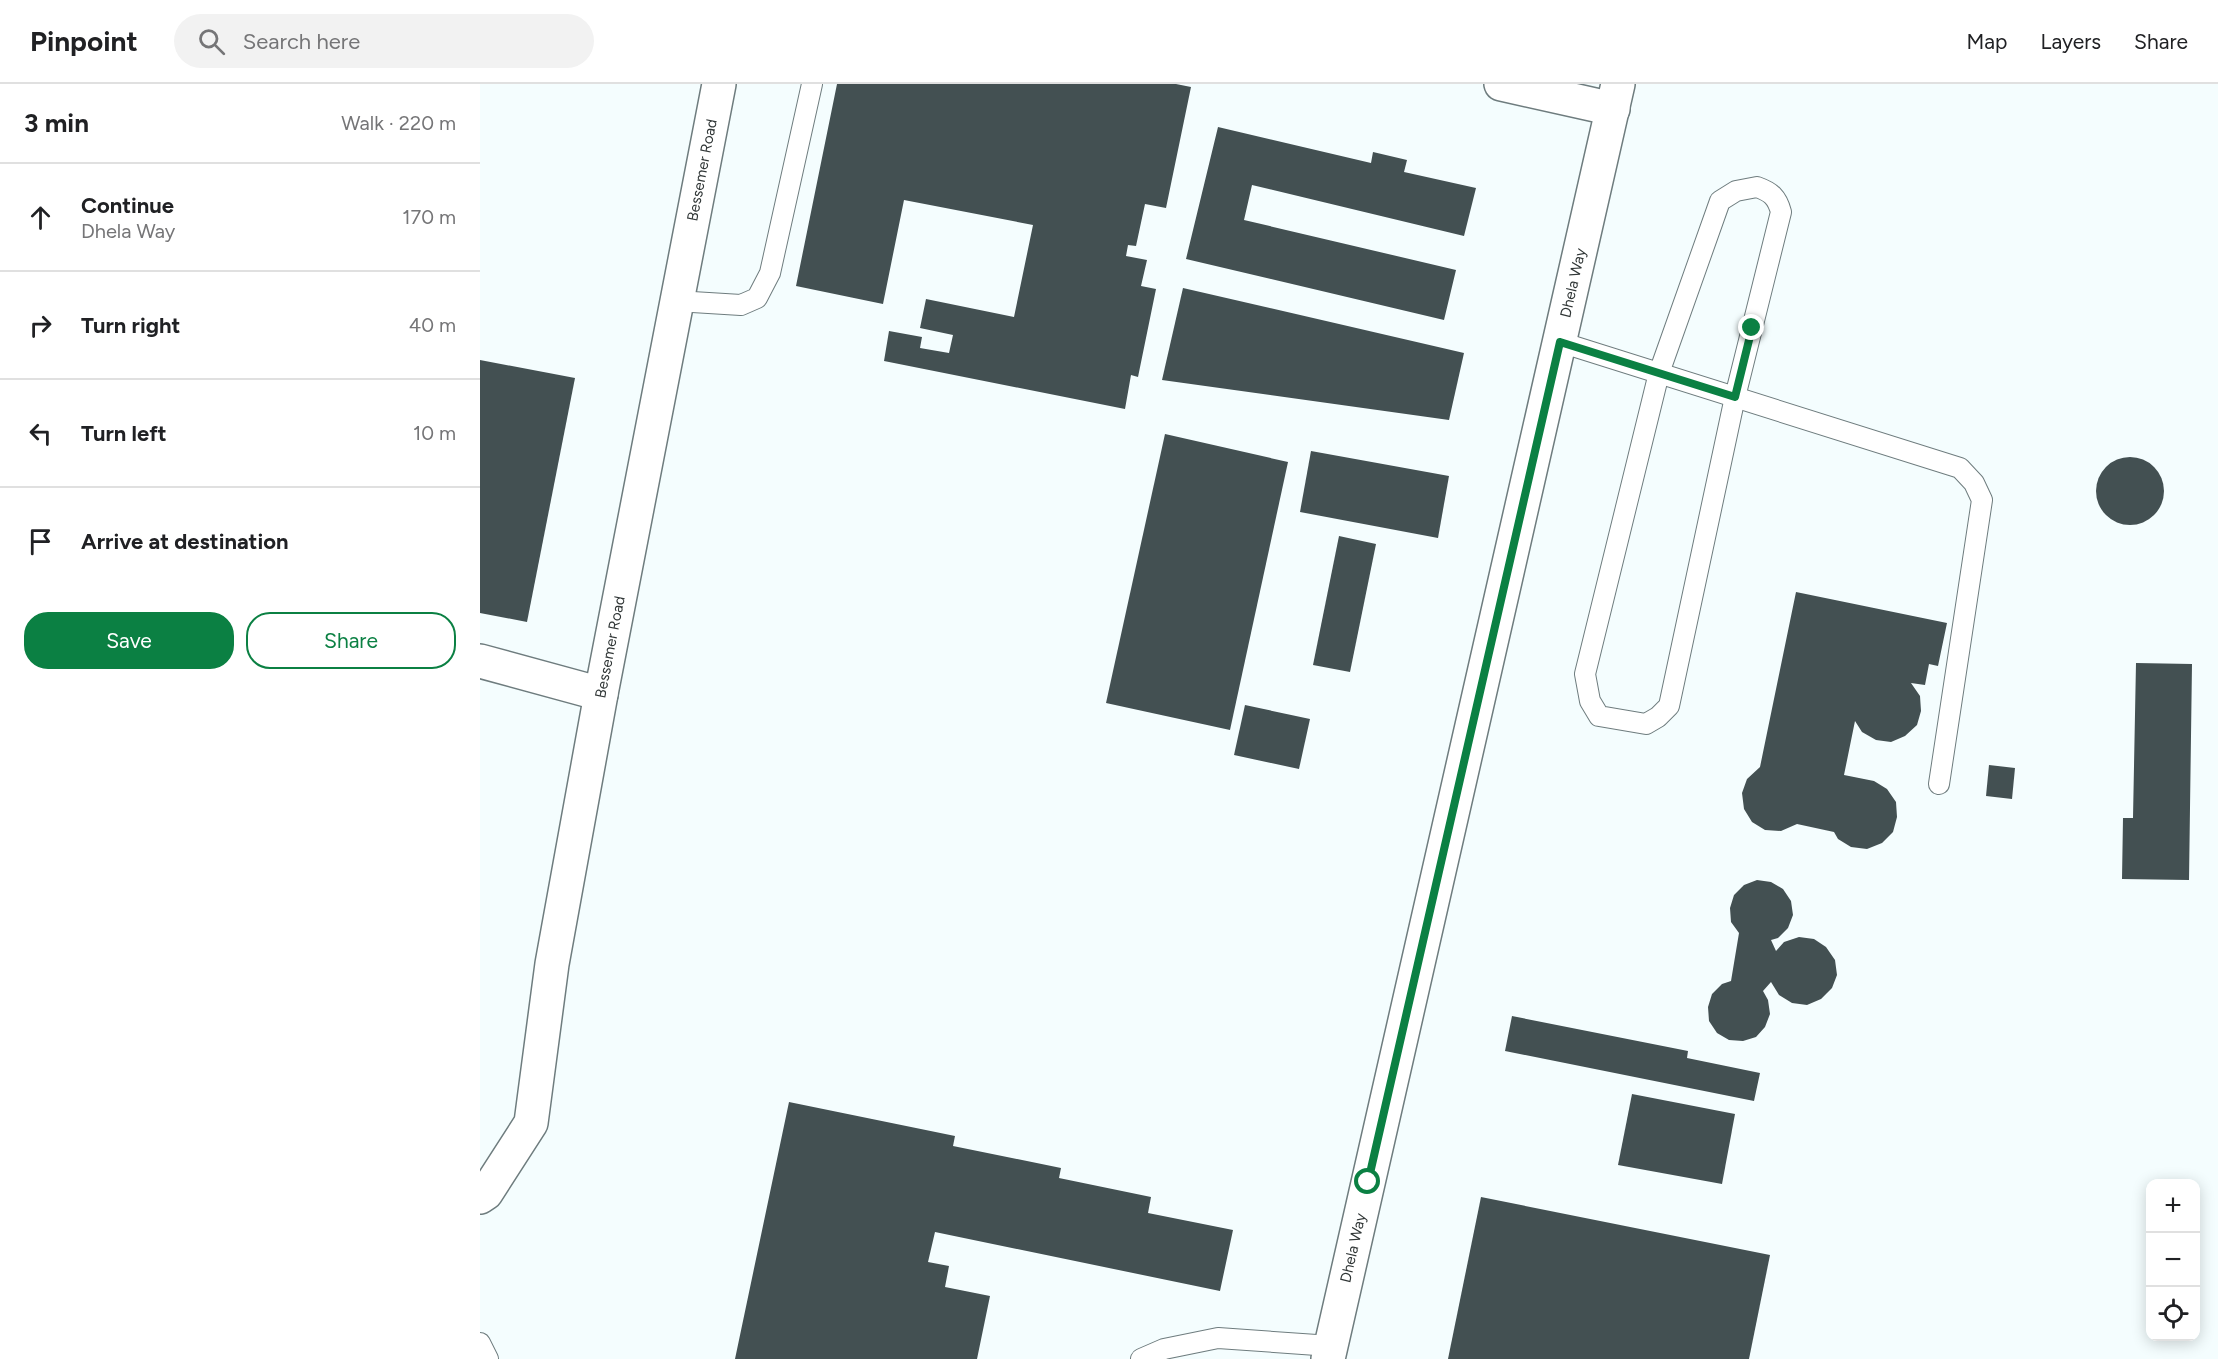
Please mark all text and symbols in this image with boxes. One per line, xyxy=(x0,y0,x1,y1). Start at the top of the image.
search box xyxy=(174,14,594,68)
text: Pinpoint xyxy=(30,24,138,58)
icon: search xyxy=(195,25,228,58)
text: Search here xyxy=(243,28,360,55)
text: Map xyxy=(1967,29,2007,54)
text: Layers xyxy=(2040,29,2101,54)
text: Share xyxy=(2134,29,2188,54)
text: 3 min xyxy=(24,107,89,139)
text: Walk · 220 m xyxy=(341,111,456,135)
street label: Bessemer Road xyxy=(683,117,721,223)
text: Continue xyxy=(81,192,174,219)
icon: ahead xyxy=(24,201,57,234)
text: 170 m xyxy=(402,205,456,229)
text: Dhela Way xyxy=(81,219,175,243)
street label: Dhela Way xyxy=(1556,246,1590,320)
icon: right xyxy=(24,309,57,342)
text: Turn right xyxy=(81,312,180,339)
text: 40 m xyxy=(409,313,456,337)
route end xyxy=(1738,314,1764,340)
icon: left xyxy=(24,417,57,450)
text: Turn left xyxy=(81,420,167,447)
text: 10 m xyxy=(413,421,456,445)
icon: arrive xyxy=(24,525,57,558)
text: Arrive at destination xyxy=(81,528,289,555)
street label: Bessemer Road xyxy=(591,594,629,700)
button: Save xyxy=(24,612,234,669)
button: Share xyxy=(246,612,456,669)
route start xyxy=(1354,1168,1380,1194)
map controls xyxy=(2146,1179,2200,1341)
button: + xyxy=(2146,1179,2200,1233)
street label: Dhela Way xyxy=(1336,1211,1370,1285)
button: − xyxy=(2146,1233,2200,1287)
button: locate xyxy=(2146,1287,2200,1341)

